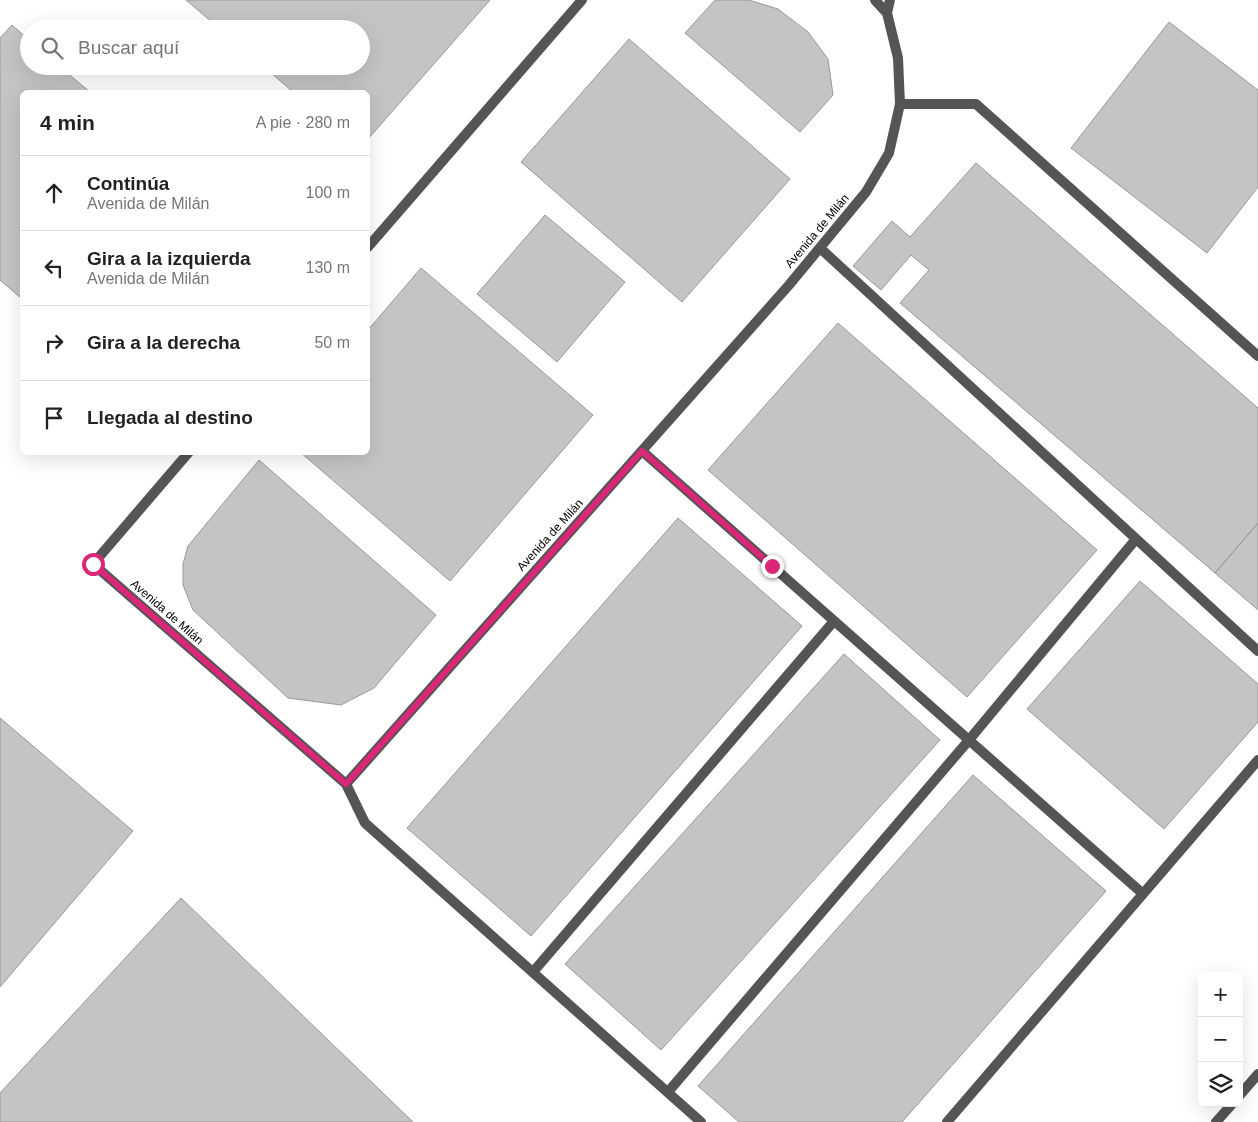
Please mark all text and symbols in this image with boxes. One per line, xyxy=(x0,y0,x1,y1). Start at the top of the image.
search box xyxy=(20,20,370,75)
icon: search xyxy=(38,34,66,62)
text: Buscar aquí xyxy=(78,37,179,58)
text: 4 min xyxy=(40,111,95,134)
text: A pie · 280 m xyxy=(256,114,350,131)
text: Continúa xyxy=(87,173,169,194)
icon: ahead xyxy=(40,179,68,207)
text: 100 m xyxy=(306,184,350,201)
street label: Avenida de Milán xyxy=(782,191,852,271)
text: Avenida de Milán xyxy=(87,195,209,212)
text: Gira a la izquierda xyxy=(87,248,251,269)
icon: left xyxy=(40,254,68,282)
text: 130 m xyxy=(306,259,350,276)
text: Avenida de Milán xyxy=(87,270,209,287)
icon: right xyxy=(40,329,68,357)
text: Gira a la derecha xyxy=(87,332,240,353)
text: 50 m xyxy=(314,334,350,351)
icon: arrive xyxy=(40,404,68,432)
text: Llegada al destino xyxy=(87,407,253,428)
street label: Avenida de Milán xyxy=(514,496,586,574)
route start xyxy=(82,553,105,576)
route end xyxy=(761,555,784,578)
street label: Avenida de Milán xyxy=(128,577,206,647)
map controls xyxy=(1198,972,1243,1107)
button: + xyxy=(1198,972,1243,1017)
button: − xyxy=(1198,1017,1243,1062)
button: layers xyxy=(1198,1062,1243,1107)

